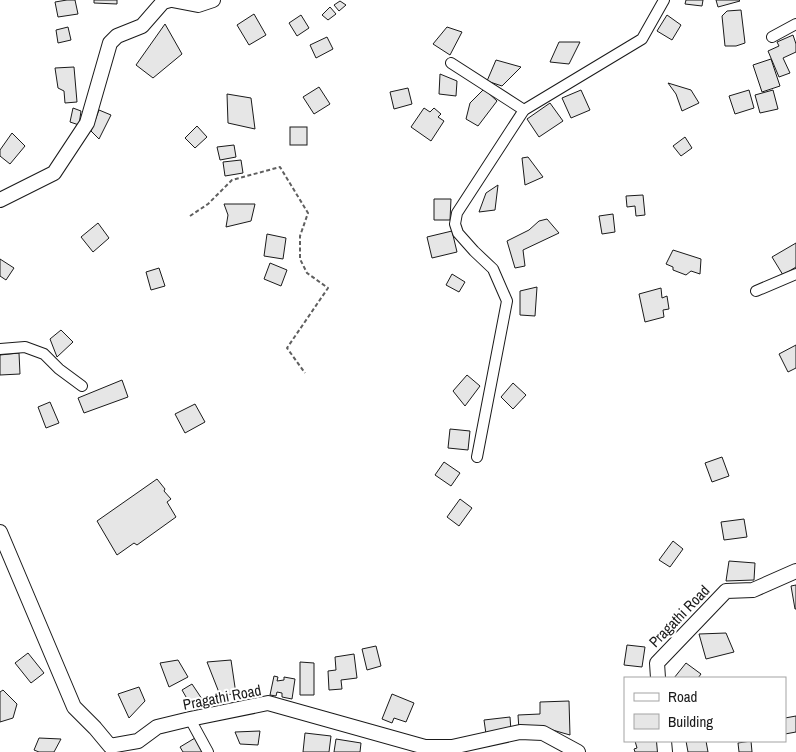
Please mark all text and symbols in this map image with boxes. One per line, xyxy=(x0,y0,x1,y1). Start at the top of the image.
street label: Pragathi Road xyxy=(644,580,714,652)
legend xyxy=(624,677,786,742)
street label: Pragathi Road xyxy=(181,679,263,715)
text: Road xyxy=(668,686,697,707)
text: Building xyxy=(668,711,713,732)

